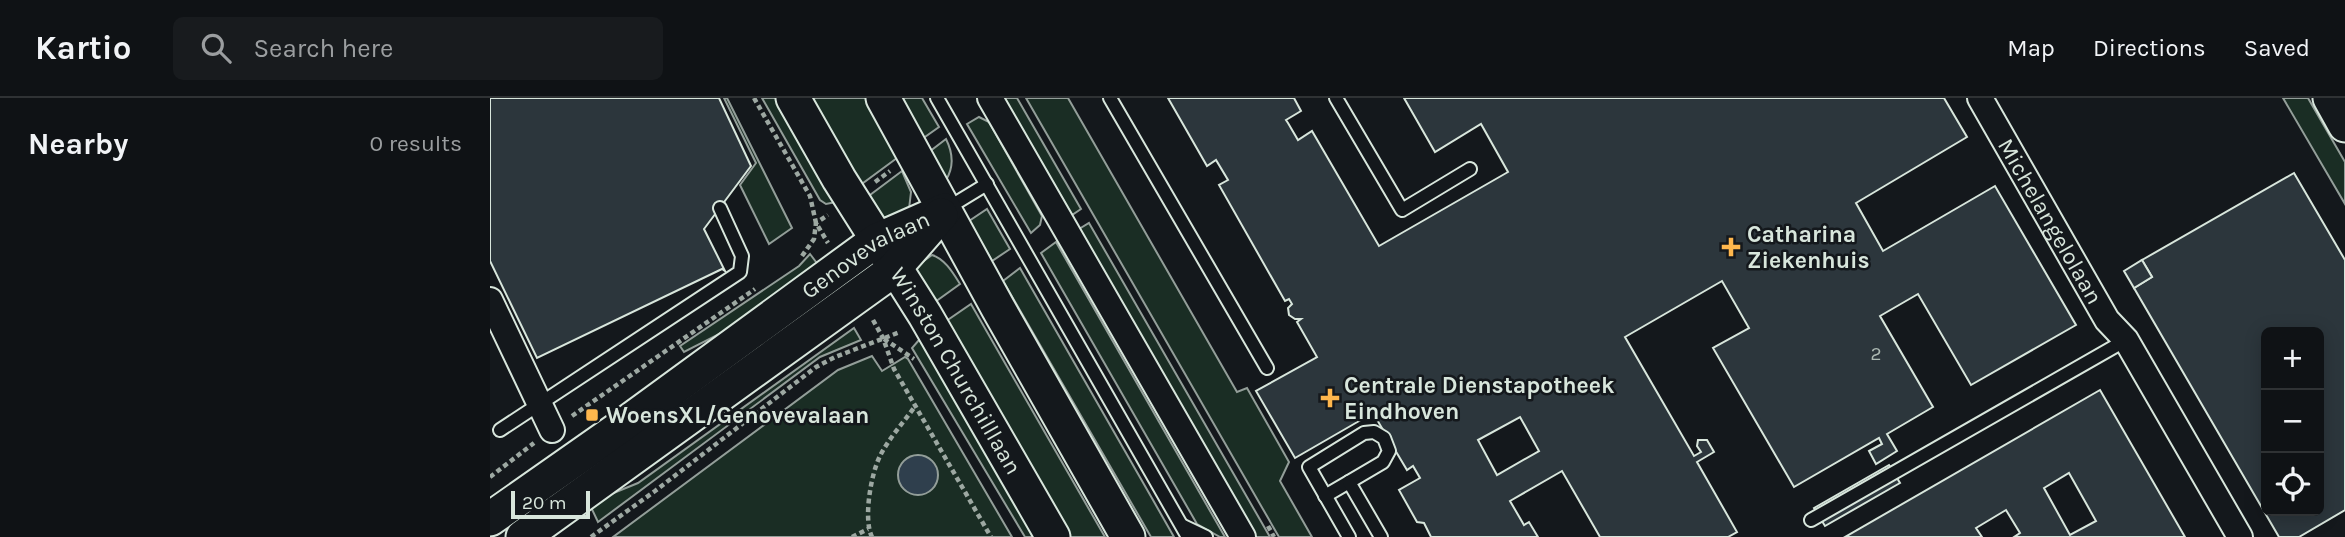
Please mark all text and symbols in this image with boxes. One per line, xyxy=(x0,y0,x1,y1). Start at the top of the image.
search box xyxy=(173,17,663,80)
text: Kartio xyxy=(35,29,131,67)
icon: search xyxy=(197,29,235,67)
text: Search here xyxy=(253,33,393,64)
text: Map xyxy=(2007,34,2055,62)
text: Directions xyxy=(2093,34,2206,62)
text: Saved xyxy=(2244,34,2310,62)
text: Nearby xyxy=(28,126,128,162)
text: 0 results xyxy=(370,130,462,157)
street label: Michelangelolaan xyxy=(1993,134,2109,309)
street label: Genovevalaan xyxy=(796,205,934,304)
place label: Catharina Ziekenhuis xyxy=(1747,221,1870,274)
marker: Catharina Ziekenhuis xyxy=(1721,237,1741,257)
street label: Winston Churchilllaan xyxy=(885,262,1027,479)
map controls xyxy=(2261,327,2324,516)
button: + xyxy=(2261,327,2324,390)
house number: 2 xyxy=(1870,343,1882,365)
place label: Centrale Dienstapotheek Eindhoven xyxy=(1344,372,1615,425)
marker: Centrale Dienstapotheek Eindhoven xyxy=(1322,390,1338,406)
button: − xyxy=(2261,390,2324,453)
place label: WoensXL/Genovevalaan xyxy=(606,402,869,429)
marker: WoensXL/Genovevalaan xyxy=(584,407,600,423)
button: locate xyxy=(2261,453,2324,516)
scale bar xyxy=(511,488,590,520)
text: 20 m xyxy=(522,492,567,514)

